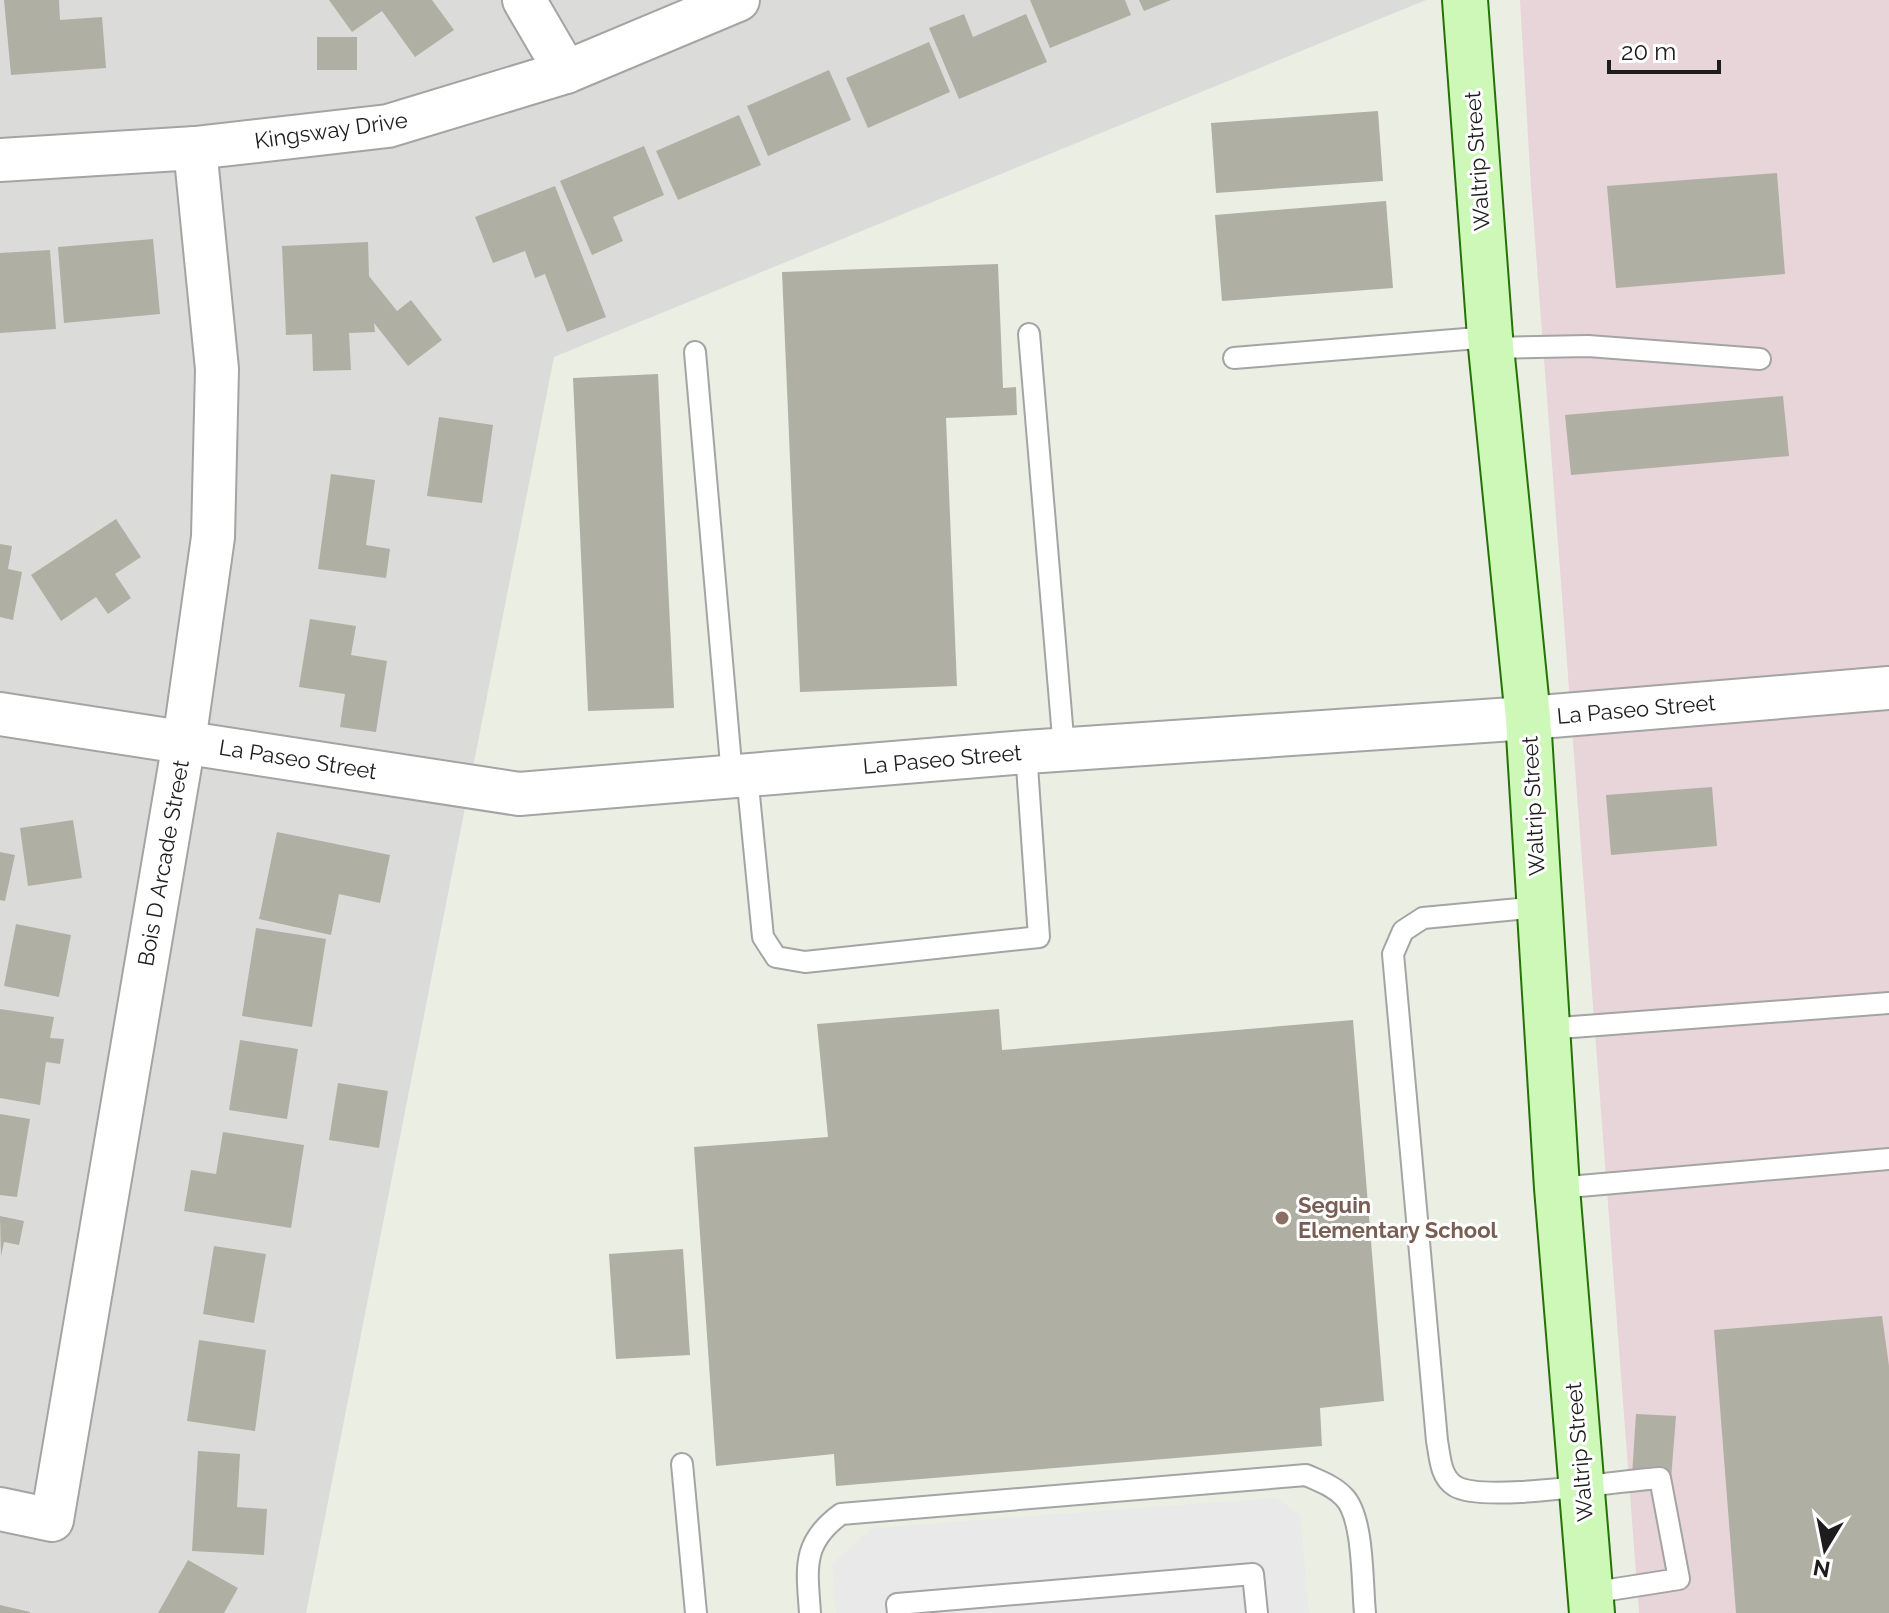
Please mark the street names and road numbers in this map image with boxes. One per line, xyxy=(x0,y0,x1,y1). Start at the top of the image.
street label: Waltrip Street xyxy=(1459,90,1495,232)
street label: Kingsway Drive xyxy=(253,106,409,154)
street label: La Paseo Street xyxy=(1556,689,1717,729)
street label: La Paseo Street xyxy=(217,734,379,784)
street label: Waltrip Street xyxy=(1516,735,1550,877)
street label: La Paseo Street xyxy=(862,739,1023,779)
street label: Bois D Arcade Street xyxy=(132,757,194,968)
street label: Waltrip Street xyxy=(1560,1381,1598,1523)

